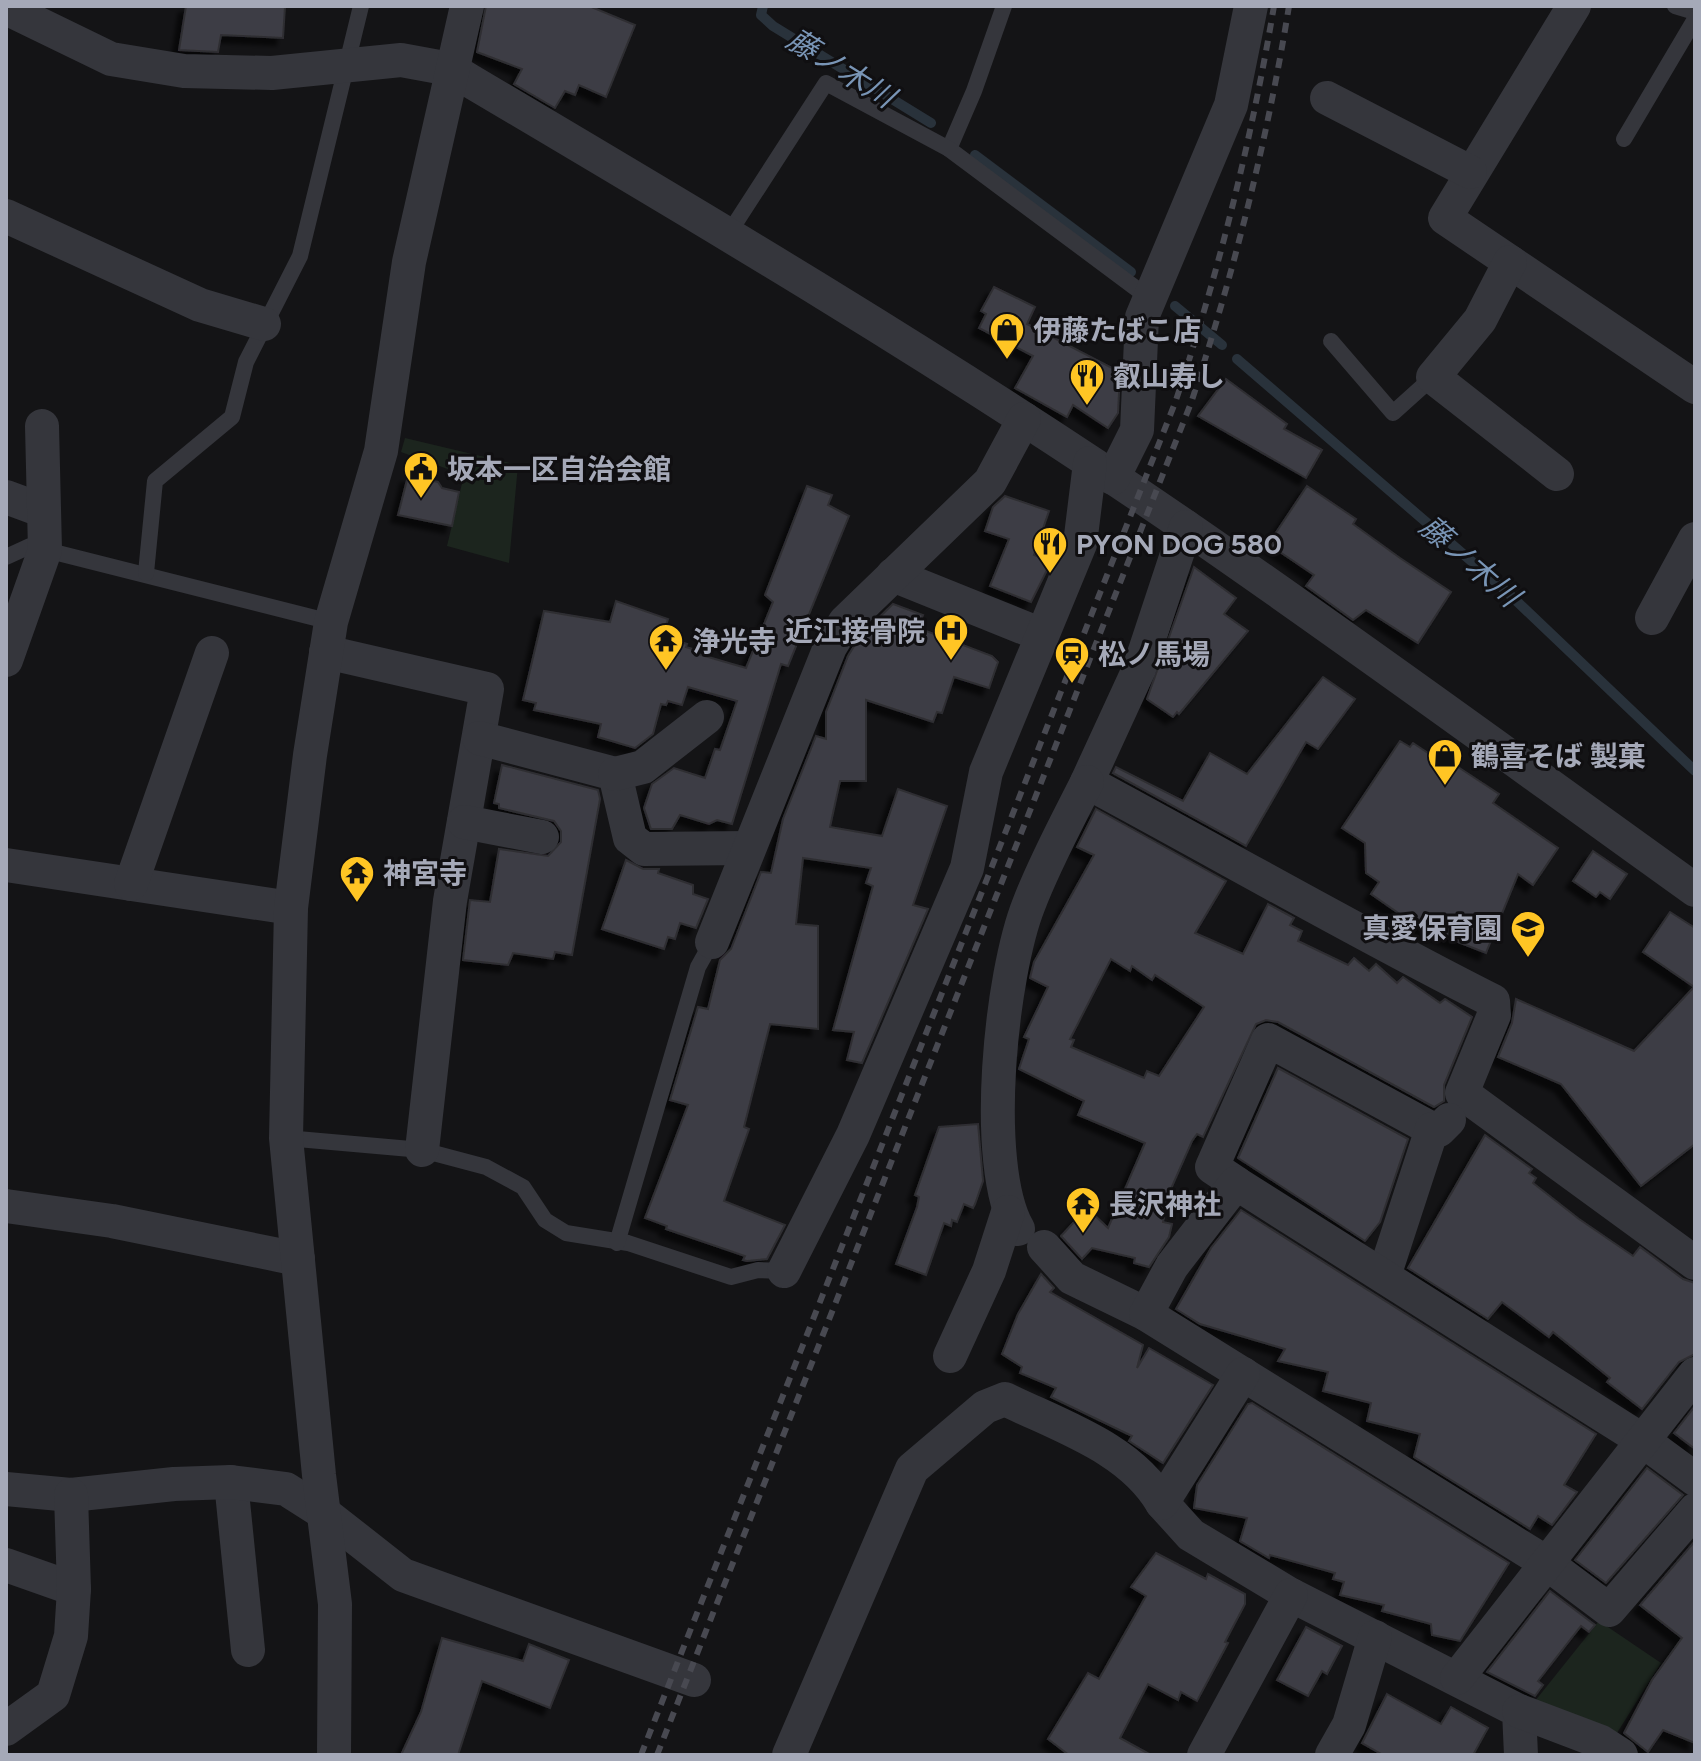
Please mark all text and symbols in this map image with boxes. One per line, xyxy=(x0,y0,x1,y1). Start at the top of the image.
water label: 藤ノ木川 xyxy=(780,21,904,117)
shop icon: 伊藤たばこ店 xyxy=(988,311,1026,361)
place label: 伊藤たばこ店 xyxy=(1033,313,1201,347)
restaurant icon: 叡山寿し xyxy=(1068,357,1106,407)
place label: 叡山寿し xyxy=(1113,359,1225,393)
public building icon: 坂本一区自治会館 xyxy=(402,450,440,500)
place label: 坂本一区自治会館 xyxy=(447,452,671,486)
water label: 藤ノ木川 xyxy=(1413,508,1530,616)
restaurant icon: PYON DOG 580 xyxy=(1031,525,1069,575)
place label: PYON DOG 580 xyxy=(1076,527,1282,561)
hospital icon: 近江接骨院 xyxy=(932,612,970,662)
place label: 近江接骨院 xyxy=(785,614,925,648)
temple icon: 浄光寺 xyxy=(647,622,685,672)
place label: 浄光寺 xyxy=(692,624,776,658)
station icon: 松ノ馬場 xyxy=(1053,635,1091,685)
place label: 松ノ馬場 xyxy=(1098,637,1210,671)
shop icon: 鶴喜そば 製菓 xyxy=(1426,737,1464,787)
place label: 鶴喜そば 製菓 xyxy=(1471,739,1646,773)
temple icon: 神宮寺 xyxy=(338,854,376,904)
place label: 神宮寺 xyxy=(383,856,467,890)
school or university icon: 真愛保育園 xyxy=(1509,909,1547,959)
place label: 真愛保育園 xyxy=(1362,911,1502,945)
temple icon: 長沢神社 xyxy=(1064,1185,1102,1235)
place label: 長沢神社 xyxy=(1109,1187,1221,1221)

